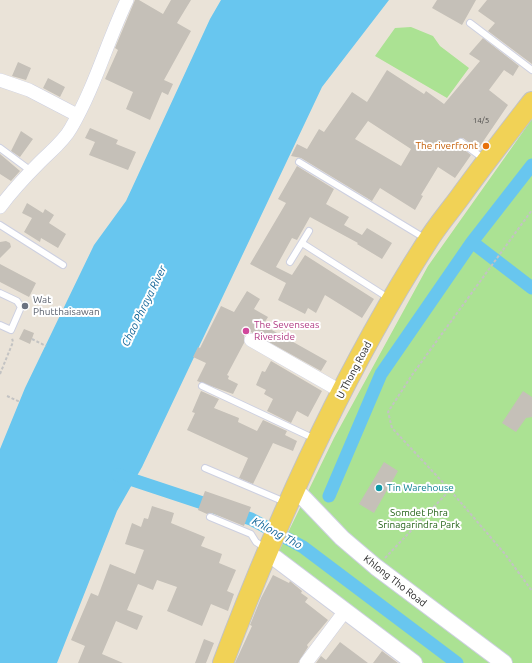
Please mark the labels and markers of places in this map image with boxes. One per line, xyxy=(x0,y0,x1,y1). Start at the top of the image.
place label: The riverfront xyxy=(415,140,478,152)
marker: The riverfront xyxy=(481,141,491,151)
place label: Wat Phutthaisawan xyxy=(33,294,100,318)
marker: Wat Phutthaisawan xyxy=(20,301,30,311)
place label: The Sevenseas Riverside xyxy=(254,319,319,342)
marker: The Sevenseas Riverside xyxy=(241,326,251,336)
place label: Tin Warehouse xyxy=(387,482,454,494)
marker: Tin Warehouse xyxy=(374,483,384,493)

